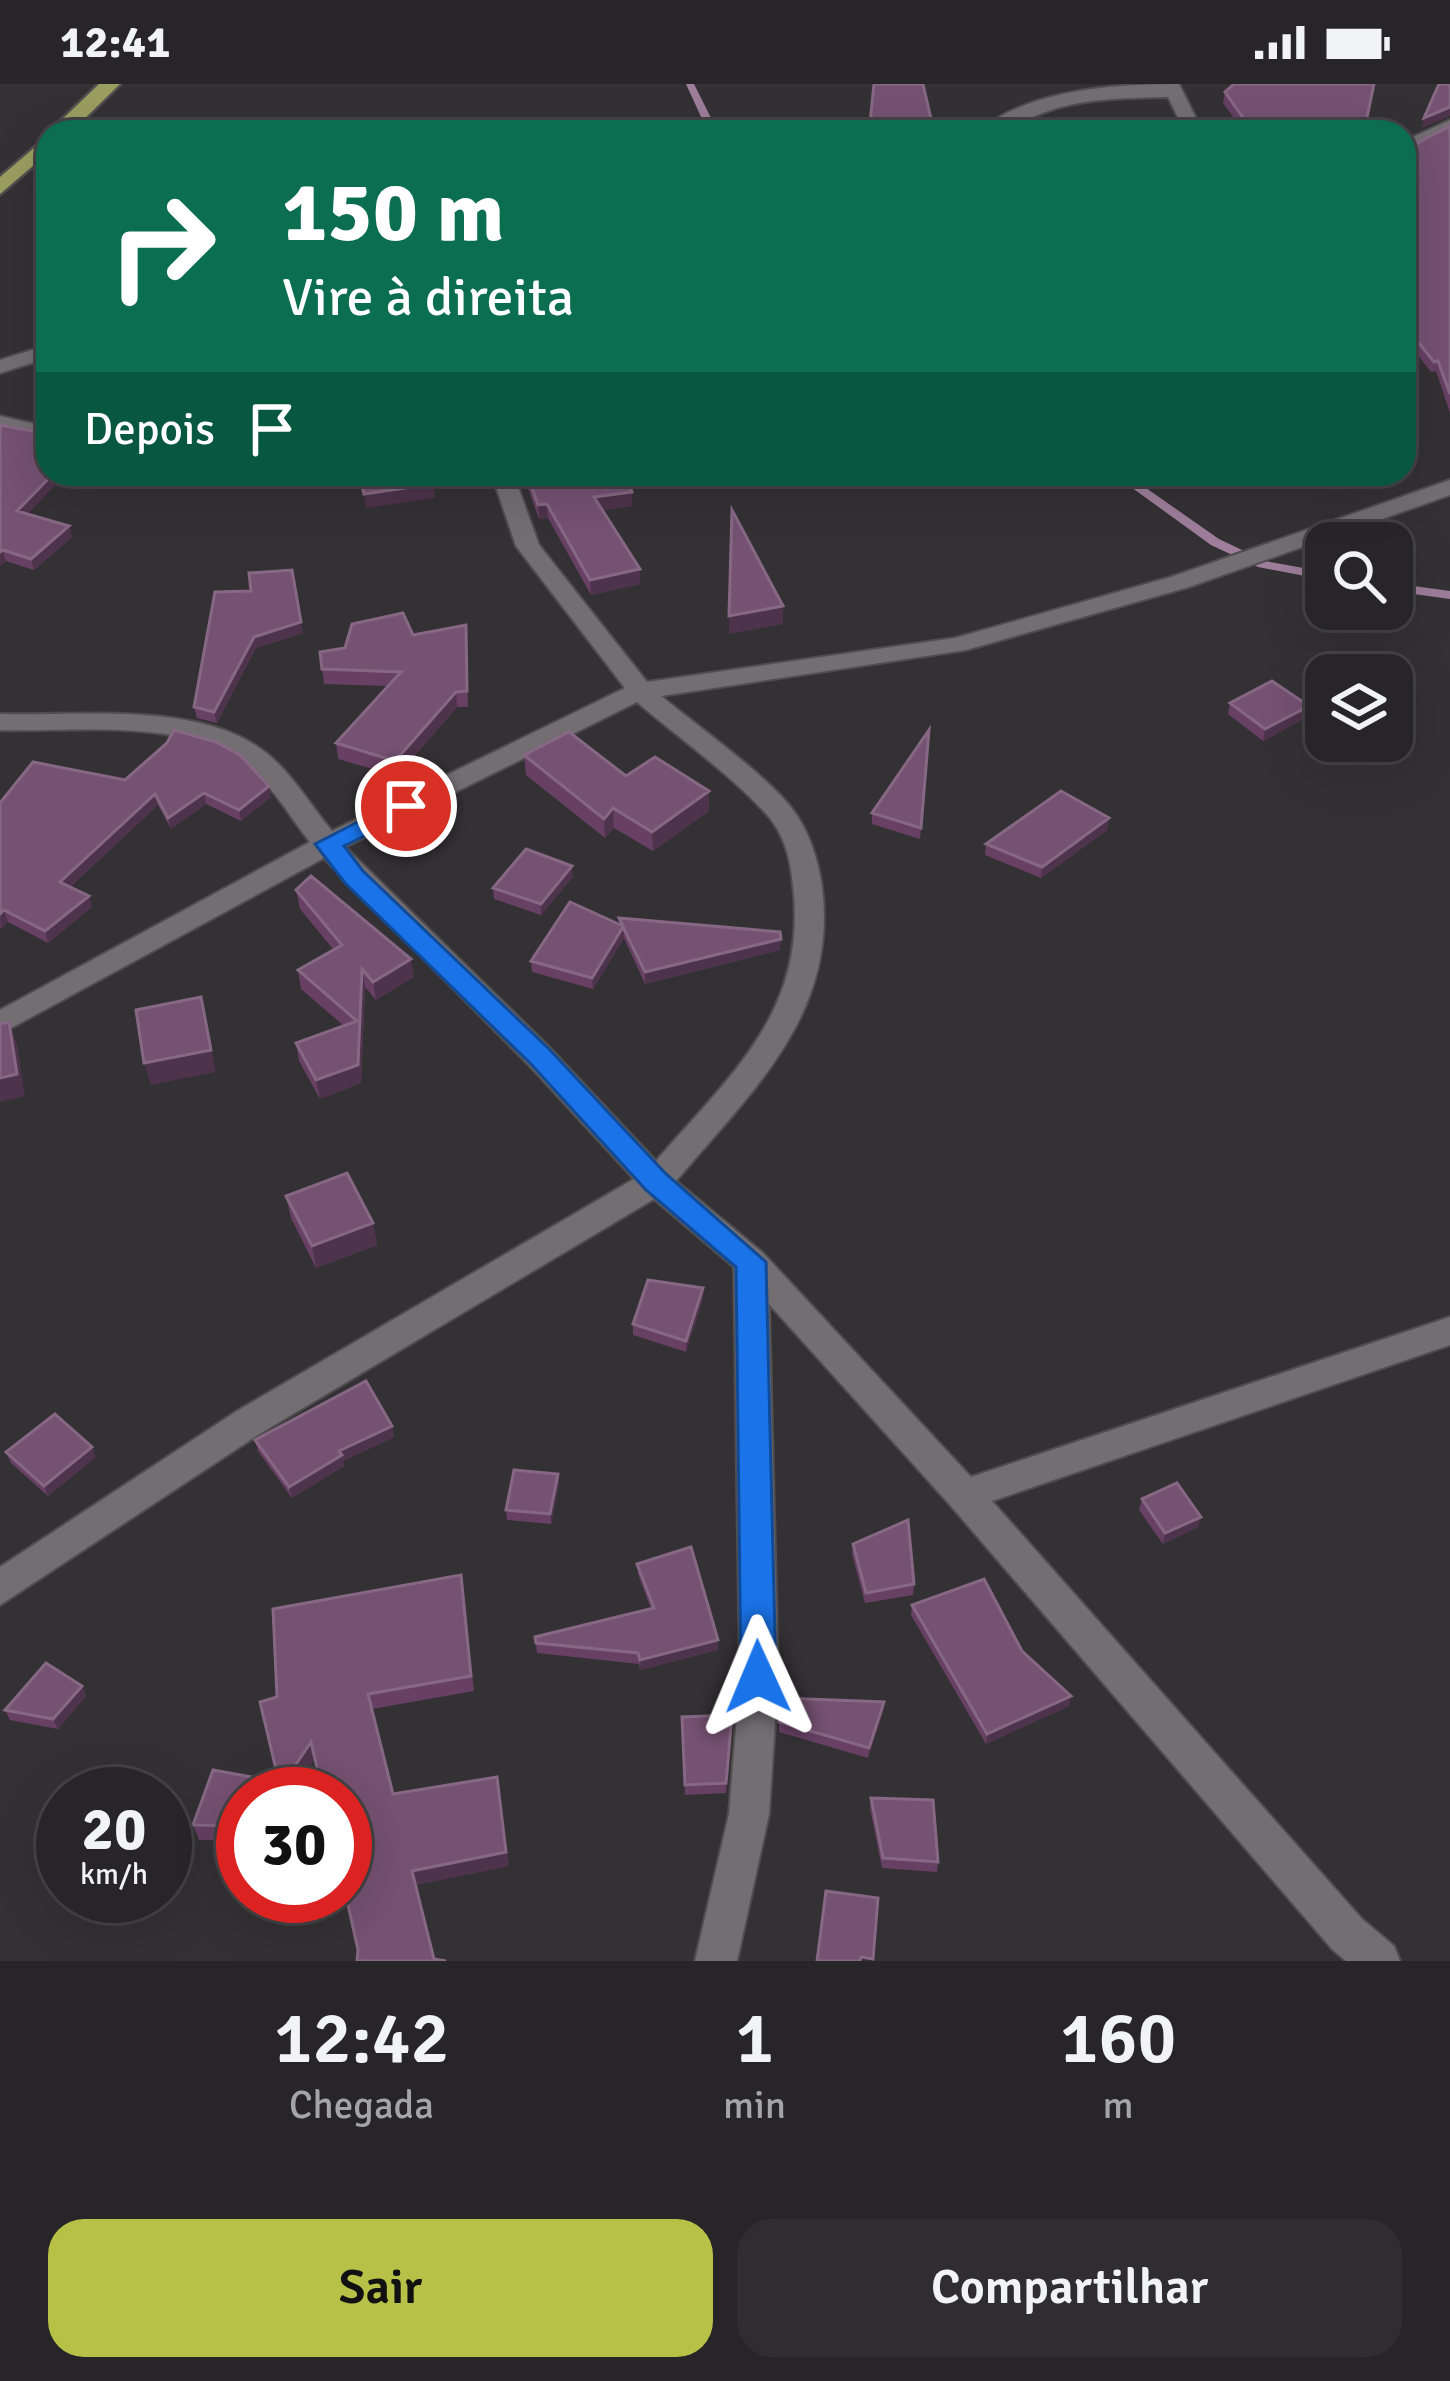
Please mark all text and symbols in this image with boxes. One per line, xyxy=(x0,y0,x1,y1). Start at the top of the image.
text: 12:41 xyxy=(60,15,170,70)
text: 150 m xyxy=(282,161,504,265)
icon: right xyxy=(84,168,240,324)
text: Vire à direita xyxy=(282,264,574,331)
icon: arrive xyxy=(239,396,305,462)
text: Depois xyxy=(84,402,215,457)
map controls xyxy=(1305,522,1413,762)
button: search xyxy=(1305,522,1413,630)
button: layers xyxy=(1305,654,1413,762)
pin xyxy=(355,755,457,857)
icon: arrive xyxy=(373,773,439,839)
position arrow xyxy=(695,1614,821,1740)
speed limit sign: 30 xyxy=(216,1767,372,1923)
text: 20 xyxy=(82,1793,146,1867)
text: km/h xyxy=(80,1856,148,1893)
text: 12:42 xyxy=(274,1994,449,2083)
text: 1 xyxy=(735,1994,774,2083)
text: 160 xyxy=(1060,1994,1176,2083)
text: Chegada xyxy=(289,2081,434,2129)
text: min xyxy=(723,2081,786,2129)
text: m xyxy=(1102,2081,1134,2129)
button: Sair xyxy=(48,2219,713,2357)
button: Compartilhar xyxy=(737,2219,1402,2357)

